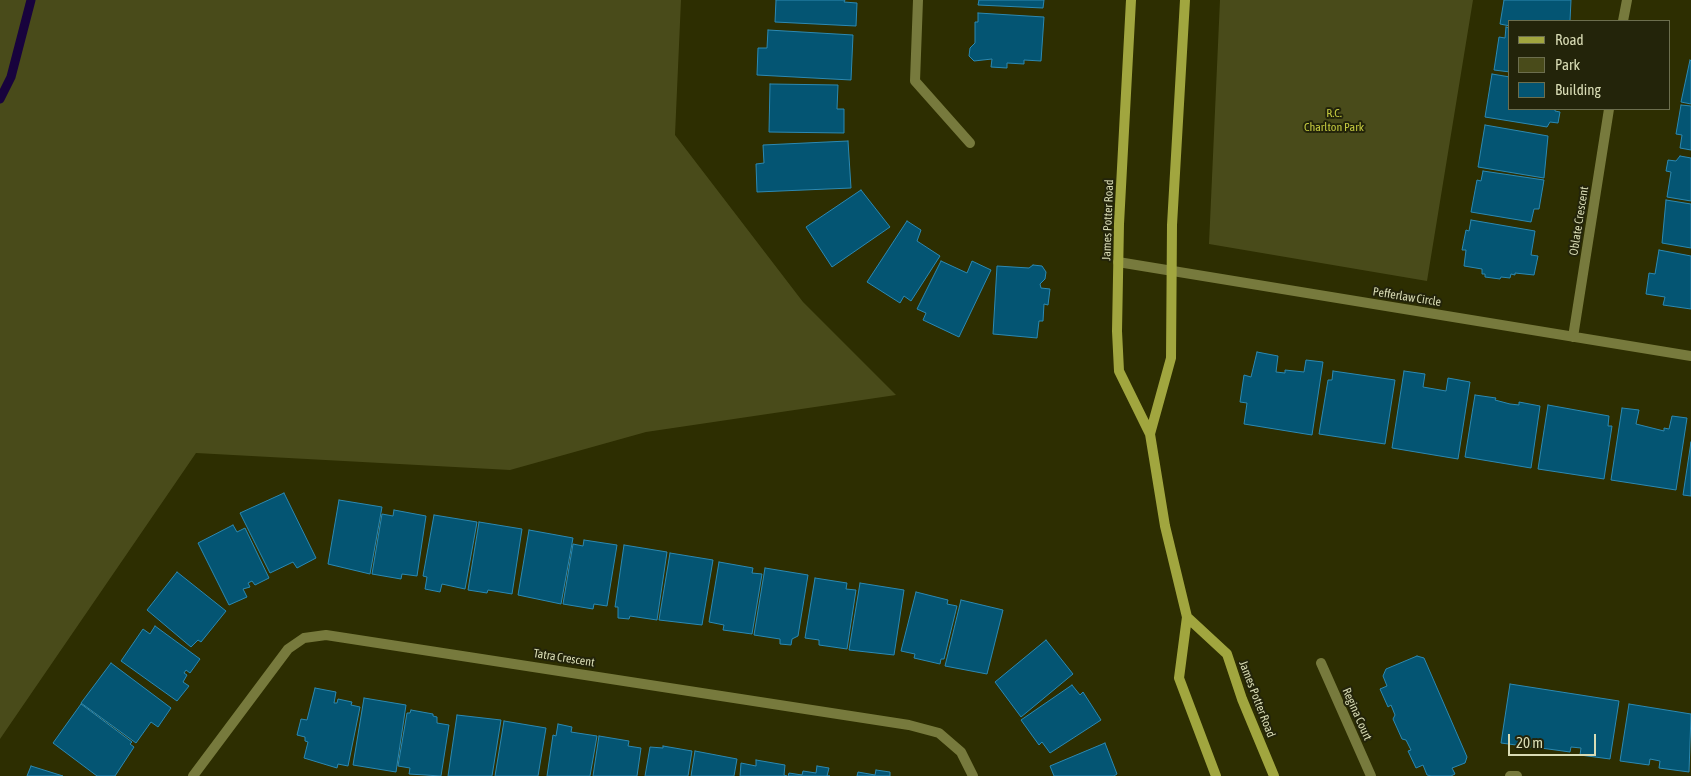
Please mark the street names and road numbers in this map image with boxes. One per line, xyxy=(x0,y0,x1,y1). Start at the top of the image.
street label: James Potter Road xyxy=(1099,179,1117,261)
street label: Oblate Crescent xyxy=(1566,185,1592,257)
street label: Pefferlaw Circle xyxy=(1372,284,1442,310)
street label: Tatra Crescent xyxy=(532,646,596,670)
street label: James Potter Road xyxy=(1236,659,1278,739)
street label: Regina Court xyxy=(1339,685,1375,743)

